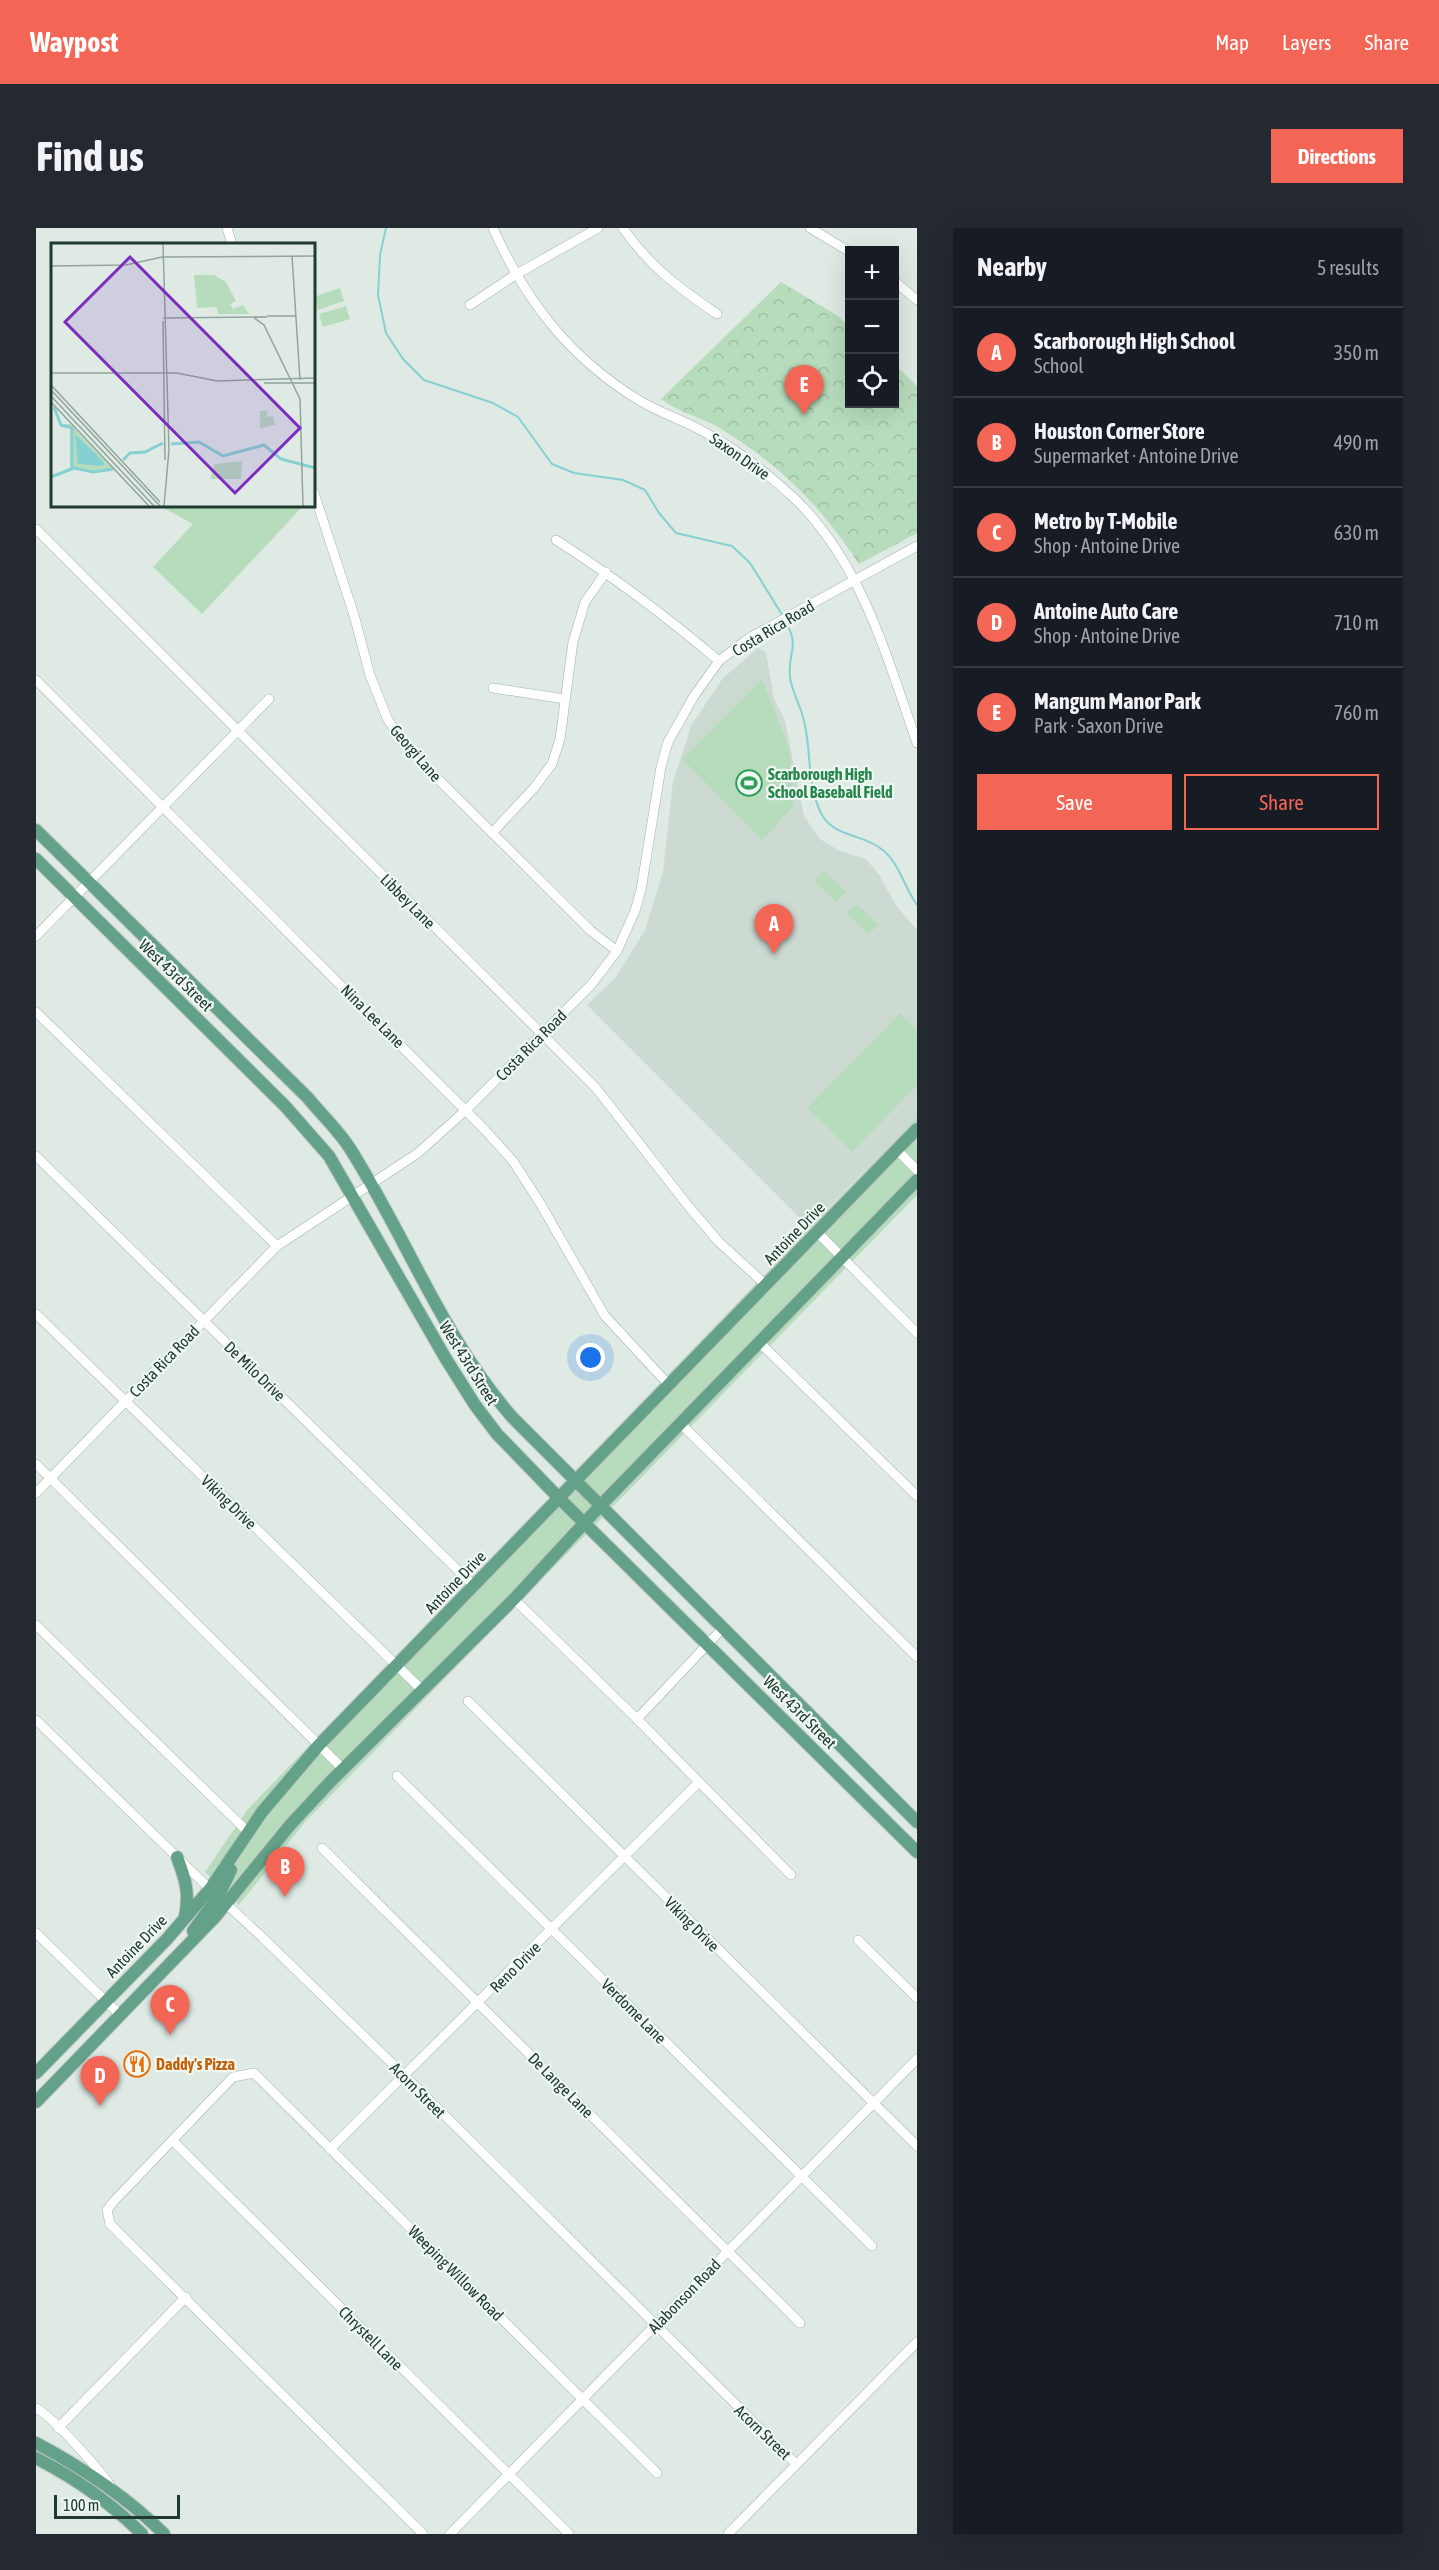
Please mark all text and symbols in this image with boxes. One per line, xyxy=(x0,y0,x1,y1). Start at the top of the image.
text: Waypost xyxy=(30,26,118,58)
text: Map xyxy=(1215,30,1249,54)
text: Layers xyxy=(1282,30,1332,54)
text: Share xyxy=(1365,30,1409,54)
button: Directions xyxy=(1271,129,1403,183)
text: Find us xyxy=(36,132,144,180)
inset map xyxy=(51,243,315,507)
map controls xyxy=(845,246,899,408)
button: + xyxy=(845,246,899,300)
text: Nearby xyxy=(977,252,1047,282)
text: 5 results xyxy=(1317,256,1379,279)
button: − xyxy=(845,300,899,354)
text: Scarborough High School xyxy=(1034,328,1235,354)
text: A xyxy=(992,341,1001,364)
text: 350 m xyxy=(1334,341,1379,364)
button: locate xyxy=(845,354,899,408)
text: School xyxy=(1034,354,1084,377)
pin: E xyxy=(784,366,824,415)
text: Houston Corner Store xyxy=(1034,418,1205,444)
street label: Saxon Drive xyxy=(707,429,773,483)
text: B xyxy=(992,431,1001,454)
text: 490 m xyxy=(1334,431,1379,454)
text: Supermarket · Antoine Drive xyxy=(1034,444,1239,467)
text: Metro by T-Mobile xyxy=(1034,508,1177,534)
text: C xyxy=(992,521,1001,544)
text: 630 m xyxy=(1334,521,1379,544)
text: Shop · Antoine Drive xyxy=(1034,534,1180,557)
street label: Costa Rica Road xyxy=(729,596,817,660)
text: Antoine Auto Care xyxy=(1034,598,1178,624)
text: D xyxy=(991,611,1002,634)
text: 710 m xyxy=(1334,611,1379,634)
text: Shop · Antoine Drive xyxy=(1034,624,1180,647)
text: Mangum Manor Park xyxy=(1034,688,1201,714)
text: E xyxy=(992,701,1001,724)
text: 760 m xyxy=(1334,701,1379,724)
text: Park · Saxon Drive xyxy=(1034,714,1163,737)
street label: Georgi Lane xyxy=(386,721,445,786)
place label: Scarborough High School Baseball Field xyxy=(768,765,893,801)
sports icon: Scarborough High School Baseball Field xyxy=(734,768,764,798)
button: Save xyxy=(977,774,1172,830)
button: Share xyxy=(1184,774,1379,830)
street label: Libbey Lane xyxy=(376,870,439,933)
pin: A xyxy=(754,904,794,954)
street label: West 43rd Street xyxy=(135,935,217,1015)
street label: Nina Lee Lane xyxy=(338,981,408,1051)
street label: Costa Rica Road xyxy=(492,1006,570,1084)
street label: Antoine Drive xyxy=(760,1198,828,1268)
street label: West 43rd Street xyxy=(436,1318,502,1409)
street label: Costa Rica Road xyxy=(125,1322,203,1400)
street label: De Milo Drive xyxy=(221,1338,289,1404)
your location xyxy=(576,1343,605,1372)
street label: Viking Drive xyxy=(197,1471,260,1533)
street label: Antoine Drive xyxy=(421,1547,489,1617)
street label: West 43rd Street xyxy=(760,1672,840,1752)
pin: B xyxy=(266,1848,304,1897)
street label: Viking Drive xyxy=(660,1893,723,1956)
street label: Antoine Drive xyxy=(102,1911,170,1981)
street label: Reno Drive xyxy=(486,1938,544,1996)
street label: Verdome Lane xyxy=(598,1975,670,2047)
pin: C xyxy=(150,1986,190,2035)
restaurant icon: Daddy's Pizza xyxy=(122,2049,152,2079)
street label: De Lange Lane xyxy=(524,2049,597,2122)
place label: Daddy's Pizza xyxy=(156,2055,235,2073)
pin: D xyxy=(80,2056,120,2106)
street label: Acorn Street xyxy=(387,2059,450,2122)
street label: Weeping Willow Road xyxy=(404,2222,507,2325)
street label: Alabonson Road xyxy=(644,2255,724,2337)
street label: Chrystell Lane xyxy=(335,2302,407,2374)
street label: Acorn Street xyxy=(731,2401,795,2463)
scale bar xyxy=(54,2492,180,2520)
text: 100 m xyxy=(63,2496,99,2514)

